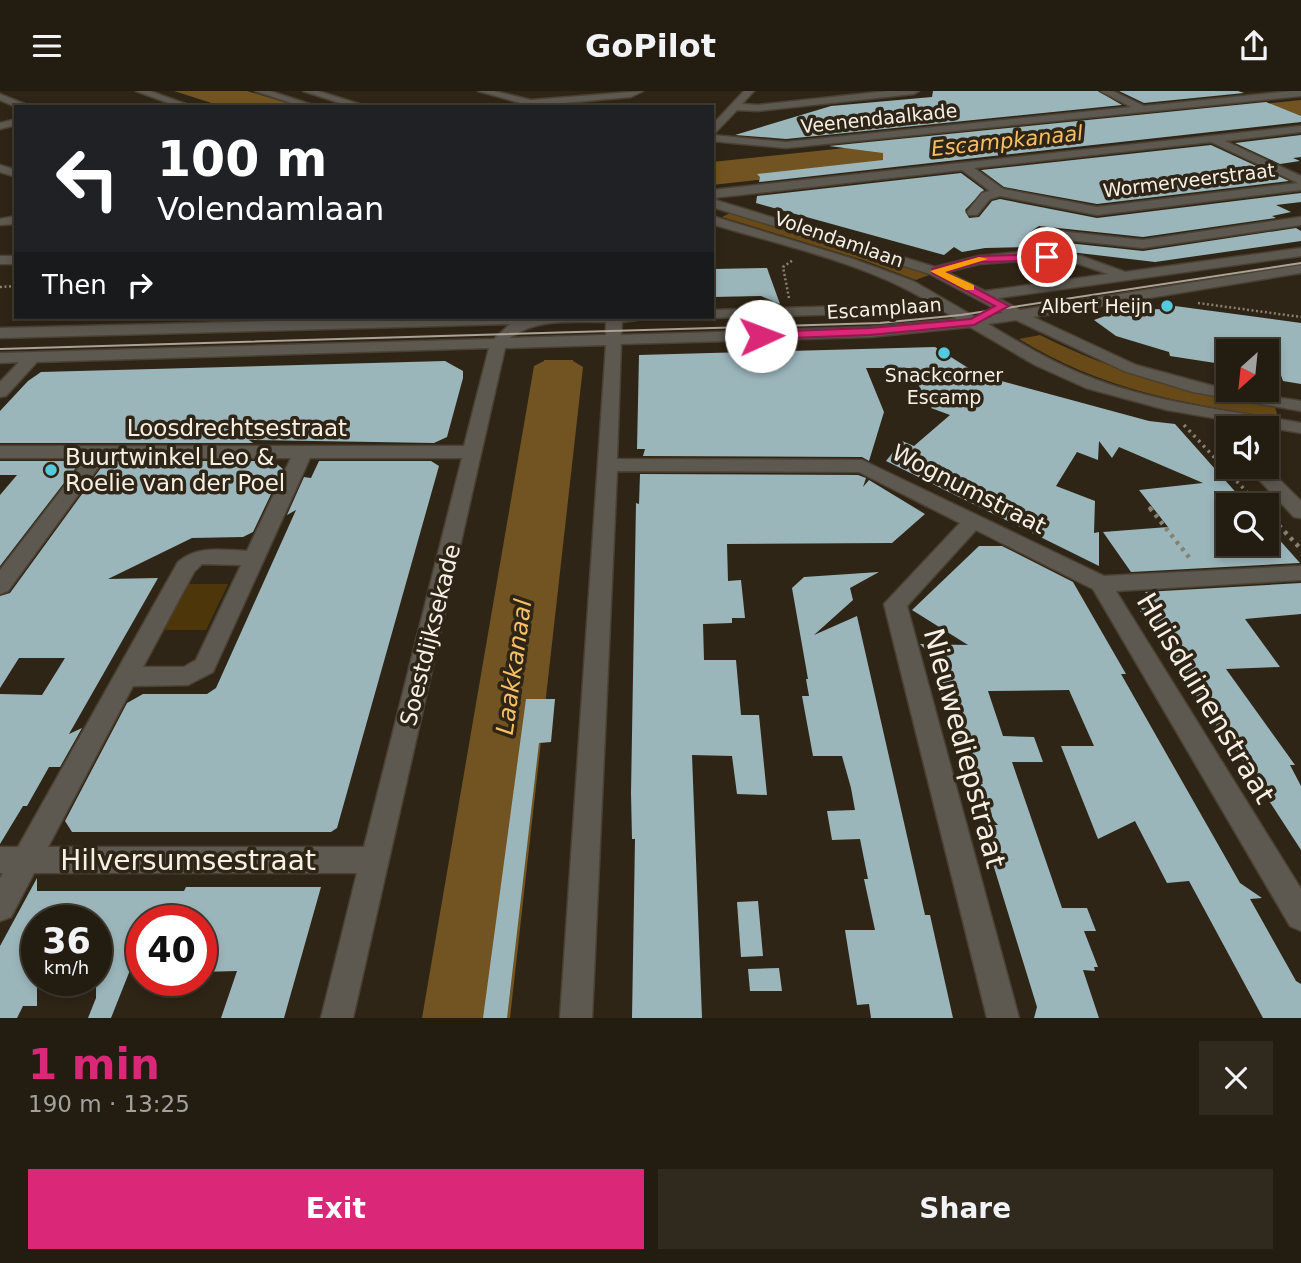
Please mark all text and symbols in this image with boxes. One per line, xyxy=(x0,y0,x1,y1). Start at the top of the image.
icon: menu xyxy=(28,27,66,65)
text: GoPilot xyxy=(585,27,716,65)
icon: share xyxy=(1235,27,1273,65)
street label: Veenendaalkade xyxy=(800,99,958,137)
water label: Escampkanaal xyxy=(930,121,1084,161)
text: 100 m xyxy=(157,131,327,188)
icon: left xyxy=(42,133,133,224)
street label: Wormerveerstraat xyxy=(1102,159,1276,201)
text: Volendamlaan xyxy=(157,190,384,228)
street label: Volendamlaan xyxy=(772,207,906,271)
pin xyxy=(1017,227,1077,287)
icon: arrive xyxy=(1028,238,1066,276)
icon: right xyxy=(121,266,159,304)
text: Then xyxy=(42,270,107,300)
street label: Escamplaan xyxy=(826,293,942,323)
place label: Albert Heijn xyxy=(1041,295,1153,317)
marker: Albert Heijn xyxy=(1159,298,1175,314)
position arrow xyxy=(724,299,798,373)
north arrow xyxy=(1216,339,1279,403)
map controls xyxy=(1216,339,1279,556)
marker: Snackcorner Escamp xyxy=(936,345,952,361)
place label: Snackcorner Escamp xyxy=(885,364,1003,408)
street label: Loosdrechtsestraat xyxy=(127,415,347,441)
button: sound xyxy=(1216,416,1279,479)
street label: Wognumstraat xyxy=(888,439,1050,539)
place label: Buurtwinkel Leo & Roelie van der Poel xyxy=(65,444,285,496)
marker: Buurtwinkel Leo & Roelie van der Poel xyxy=(43,462,59,478)
button: search xyxy=(1216,493,1279,556)
street label: Soestdijksekade xyxy=(395,541,465,729)
street label: Huisduinenstraat xyxy=(1130,587,1281,809)
water label: Laakkanaal xyxy=(491,597,537,737)
street label: Nieuwediepstraat xyxy=(917,625,1012,872)
street label: Hilversumsestraat xyxy=(60,844,316,877)
speed limit sign: 40 xyxy=(126,905,217,996)
text: 36 xyxy=(42,921,91,961)
text: km/h xyxy=(44,957,89,978)
text: 1 min xyxy=(28,1040,160,1089)
button: close xyxy=(1199,1041,1273,1115)
text: 190 m · 13:25 xyxy=(28,1091,190,1117)
button: Exit xyxy=(28,1169,644,1249)
button: Share xyxy=(658,1169,1273,1249)

